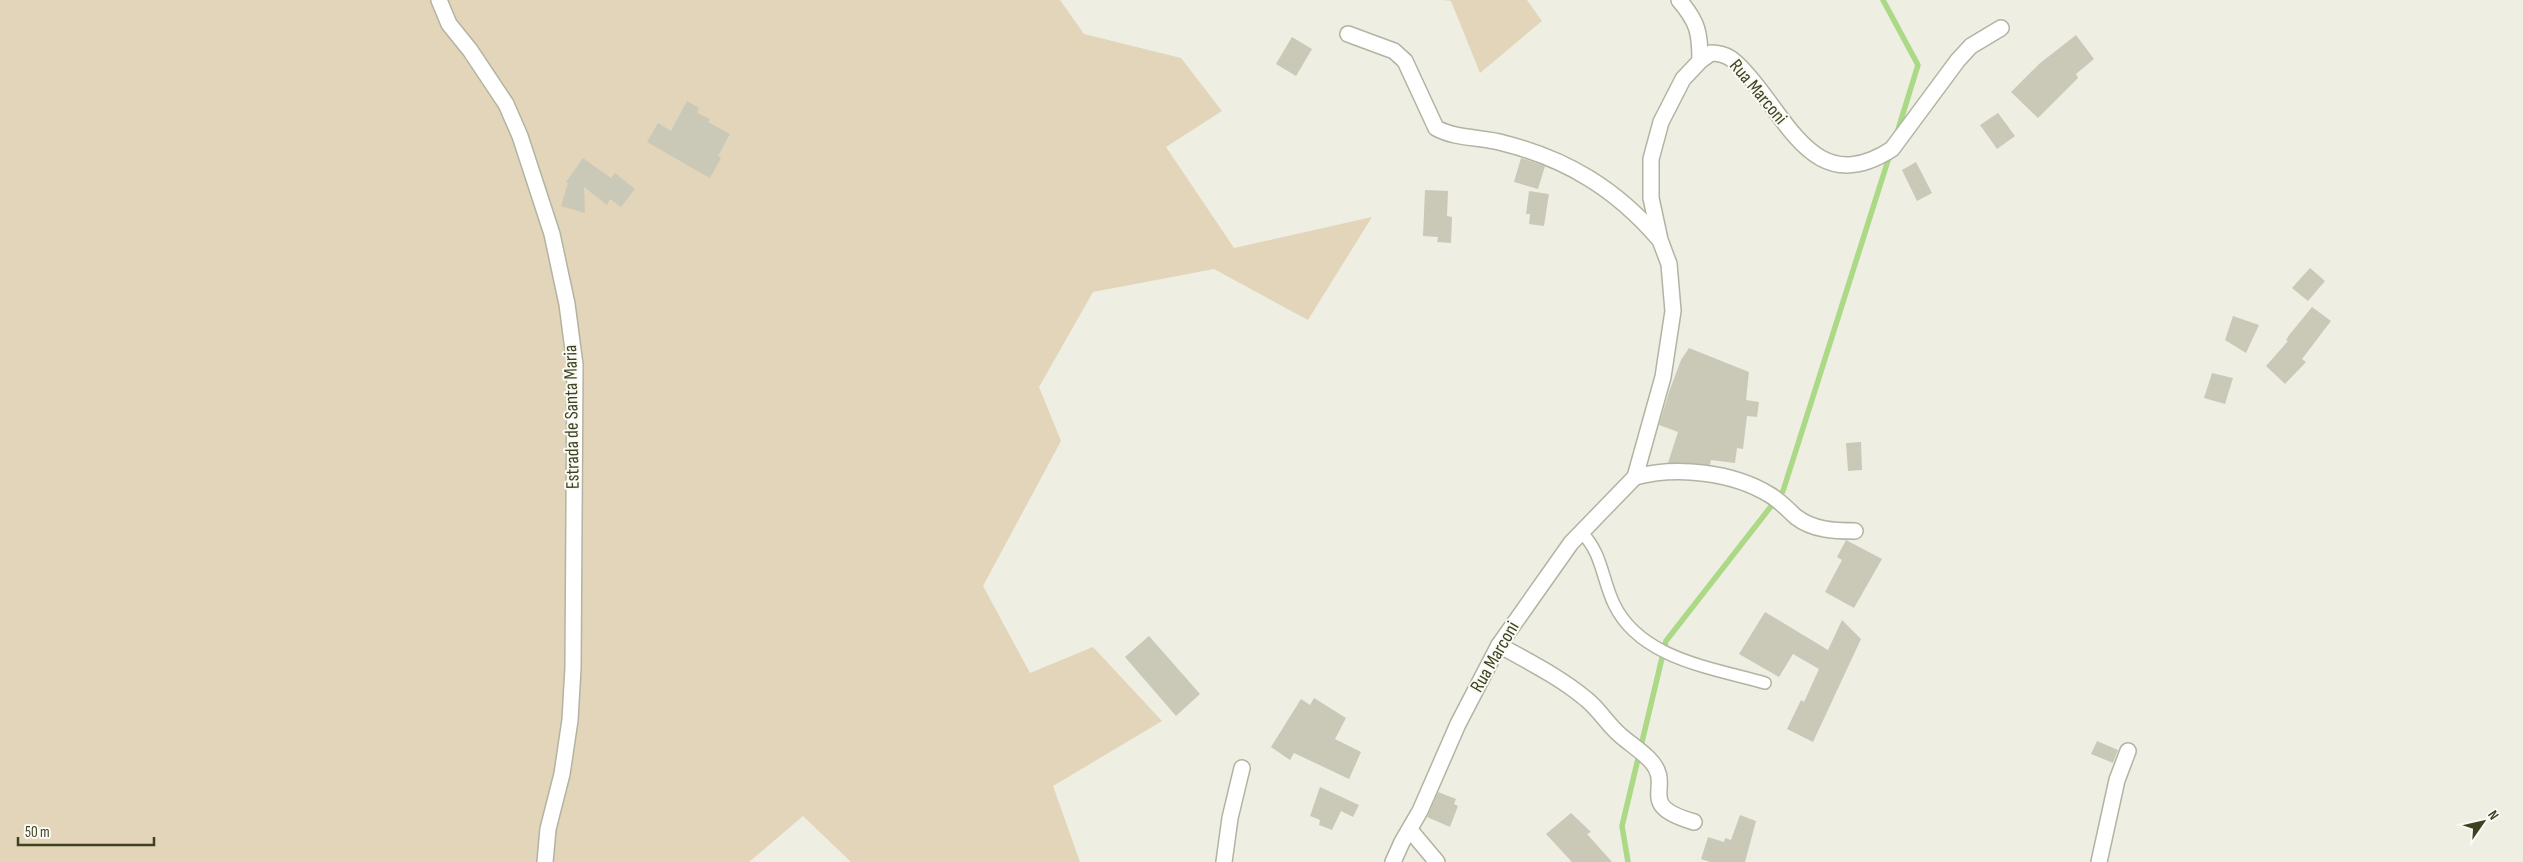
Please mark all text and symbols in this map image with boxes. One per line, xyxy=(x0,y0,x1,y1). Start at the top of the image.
street label: Rua Marconi xyxy=(1724,55,1792,129)
street label: Estrada de Santa Maria xyxy=(559,345,585,489)
street label: Rua Marconi xyxy=(1466,618,1524,696)
north arrow xyxy=(2458,797,2508,847)
text: N xyxy=(2484,807,2503,823)
scale bar xyxy=(18,814,154,846)
text: 50 m xyxy=(25,823,50,842)

